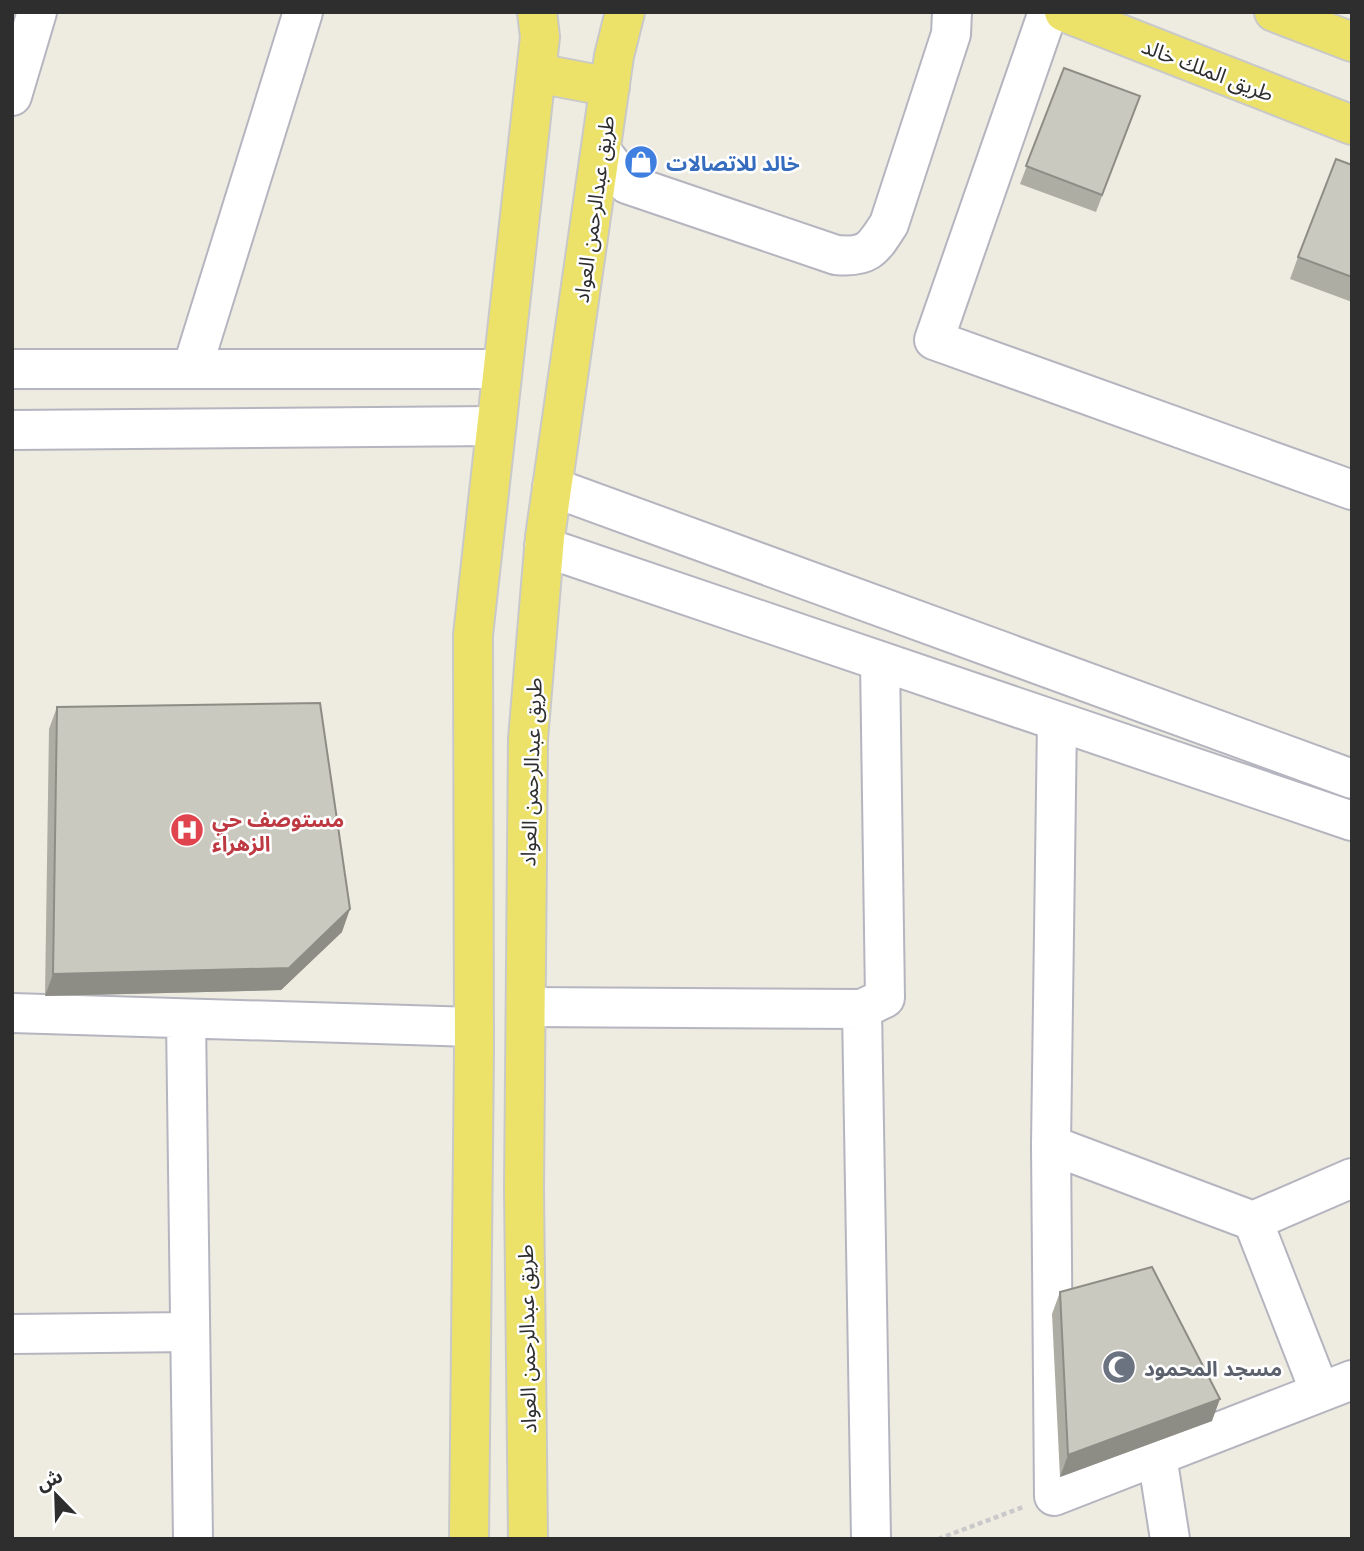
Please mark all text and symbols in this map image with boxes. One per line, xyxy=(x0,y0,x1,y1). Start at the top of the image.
street label: طريق الملك خالد xyxy=(1138,32,1277,107)
street label: طريق عبدالرحمن العواد xyxy=(567,114,621,305)
shop icon: خالد للاتصالات xyxy=(622,143,660,181)
place label: خالد للاتصالات xyxy=(666,150,800,175)
street label: طريق عبدالرحمن العواد xyxy=(514,677,548,867)
place label: مستوصف حي الزهراء xyxy=(212,806,344,856)
hospital icon: مستوصف حي الزهراء xyxy=(168,811,206,849)
street label: طريق عبدالرحمن العواد xyxy=(512,1244,542,1434)
mosque icon: مسجد المحمود xyxy=(1100,1348,1138,1386)
place label: مسجد المحمود xyxy=(1144,1355,1282,1381)
north arrow xyxy=(21,1460,91,1530)
text: ش xyxy=(33,1463,66,1495)

